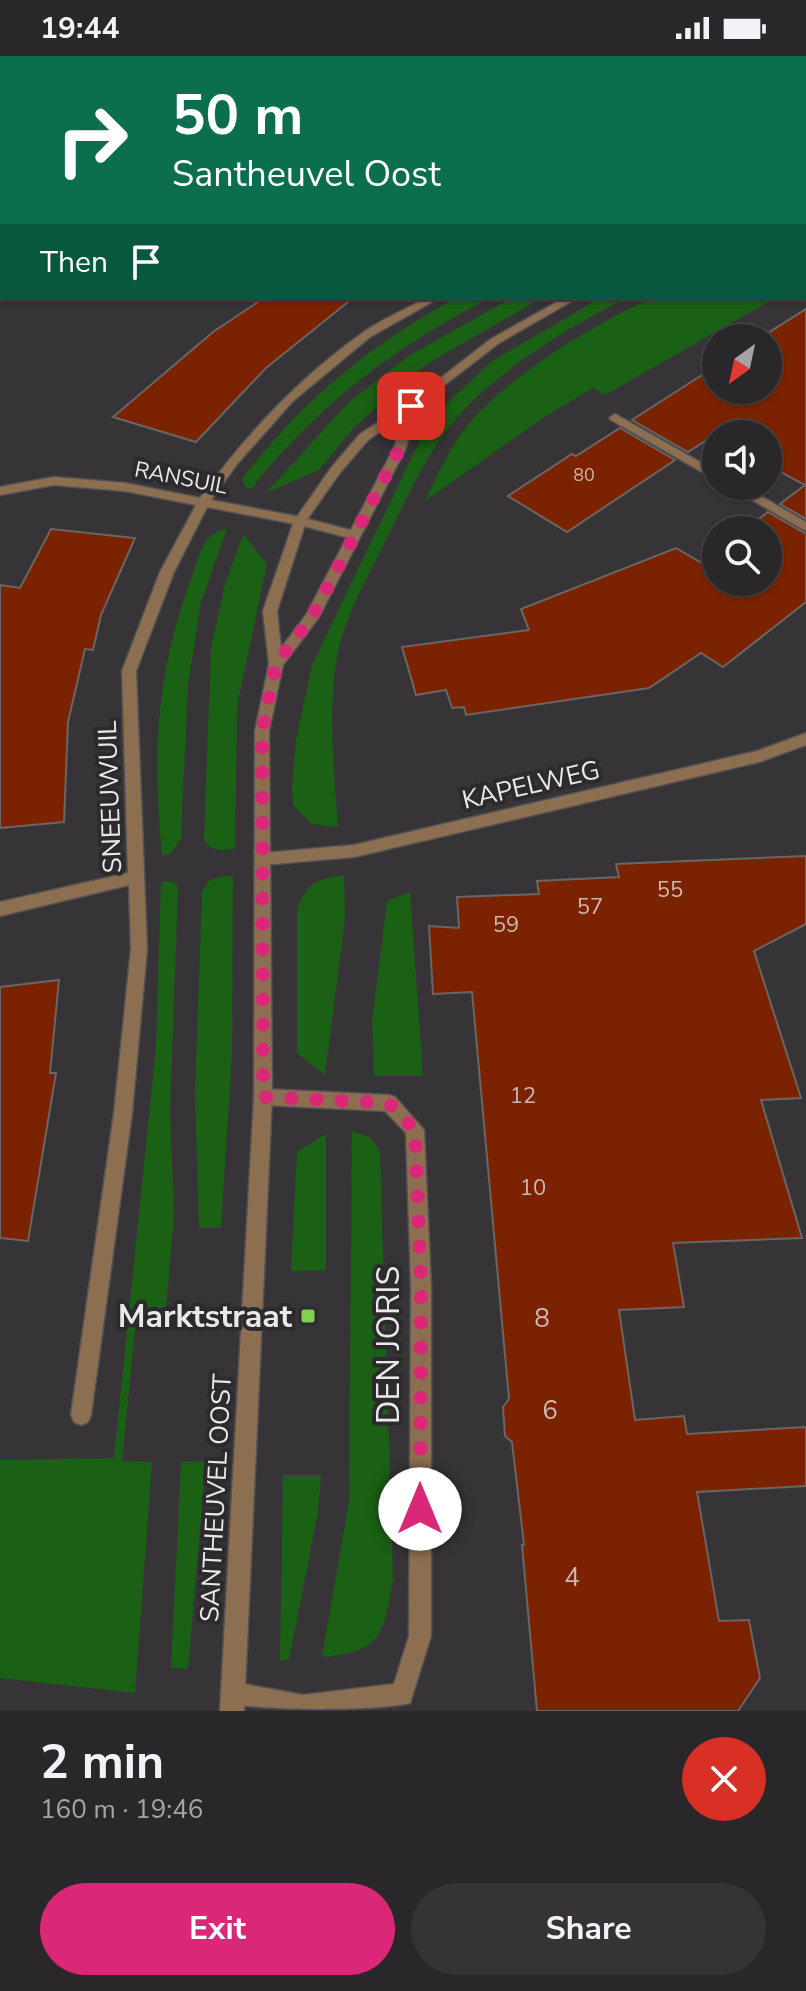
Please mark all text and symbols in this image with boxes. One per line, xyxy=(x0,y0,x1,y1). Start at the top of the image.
text: 19:44 xyxy=(40,8,119,49)
text: 50 m xyxy=(172,77,303,154)
icon: right xyxy=(40,88,144,192)
text: Santheuvel Oost xyxy=(172,150,441,199)
icon: arrive xyxy=(124,240,168,284)
text: Then xyxy=(40,242,108,283)
north arrow xyxy=(702,324,782,404)
map controls xyxy=(702,324,782,596)
pin xyxy=(377,372,445,440)
icon: arrive xyxy=(389,384,433,428)
button: sound xyxy=(702,420,782,500)
street label: RANSUIL xyxy=(132,454,230,502)
house number: 80 xyxy=(573,463,595,487)
button: search xyxy=(702,516,782,596)
street label: SNEEUWUIL xyxy=(90,720,130,874)
street label: KAPELWEG xyxy=(459,752,603,818)
house number: 55 xyxy=(657,875,683,905)
house number: 57 xyxy=(577,892,603,922)
house number: 59 xyxy=(493,910,519,940)
house number: 12 xyxy=(510,1081,536,1111)
house number: 10 xyxy=(520,1173,546,1203)
street label: DEN JORIS xyxy=(367,1266,410,1424)
place label: Marktstraat xyxy=(118,1295,293,1338)
house number: 8 xyxy=(534,1301,550,1336)
marker: Marktstraat xyxy=(299,1307,317,1325)
street label: SANTHEUVEL OOST xyxy=(192,1373,240,1623)
house number: 6 xyxy=(542,1393,558,1428)
position arrow xyxy=(378,1467,462,1551)
house number: 4 xyxy=(564,1560,580,1595)
text: 2 min xyxy=(40,1729,164,1795)
button: close xyxy=(682,1737,766,1821)
text: 160 m · 19:46 xyxy=(40,1792,203,1827)
button: Exit xyxy=(40,1883,395,1975)
button: Share xyxy=(411,1883,766,1975)

